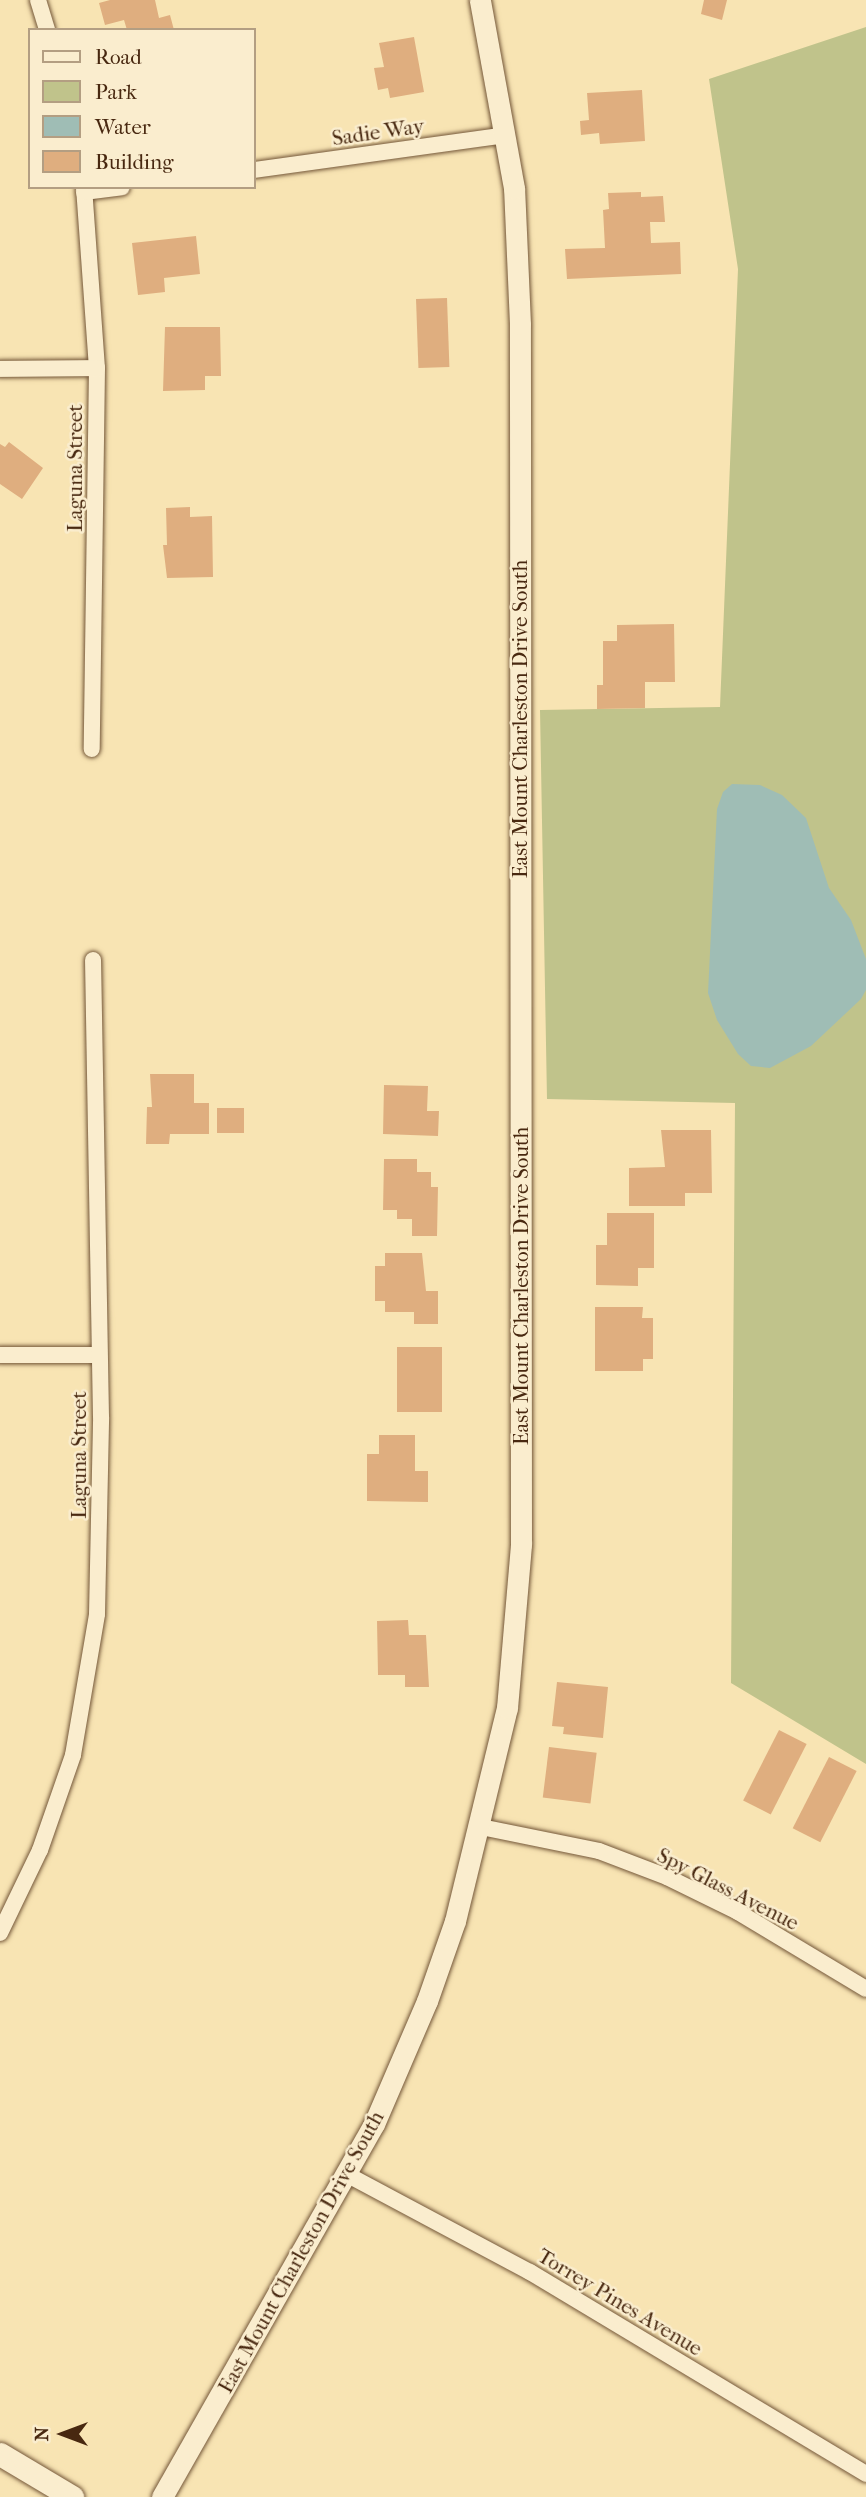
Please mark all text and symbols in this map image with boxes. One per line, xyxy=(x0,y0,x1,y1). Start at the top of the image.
legend xyxy=(28,28,256,189)
text: Road xyxy=(95,45,142,69)
text: Park xyxy=(95,80,137,104)
street label: Sadie Way xyxy=(330,113,426,151)
text: Water xyxy=(95,115,151,139)
text: Building xyxy=(95,150,173,174)
street label: Laguna Street xyxy=(62,404,88,532)
street label: East Mount Charleston Drive South xyxy=(507,560,533,878)
street label: East Mount Charleston Drive South xyxy=(508,1127,534,1445)
street label: Laguna Street xyxy=(66,1391,92,1519)
street label: Spy Glass Avenue xyxy=(653,1842,803,1936)
street label: East Mount Charleston Drive South xyxy=(213,2107,389,2397)
street label: Torrey Pines Avenue xyxy=(533,2243,707,2361)
north arrow xyxy=(28,2399,98,2469)
text: N xyxy=(31,2427,53,2441)

